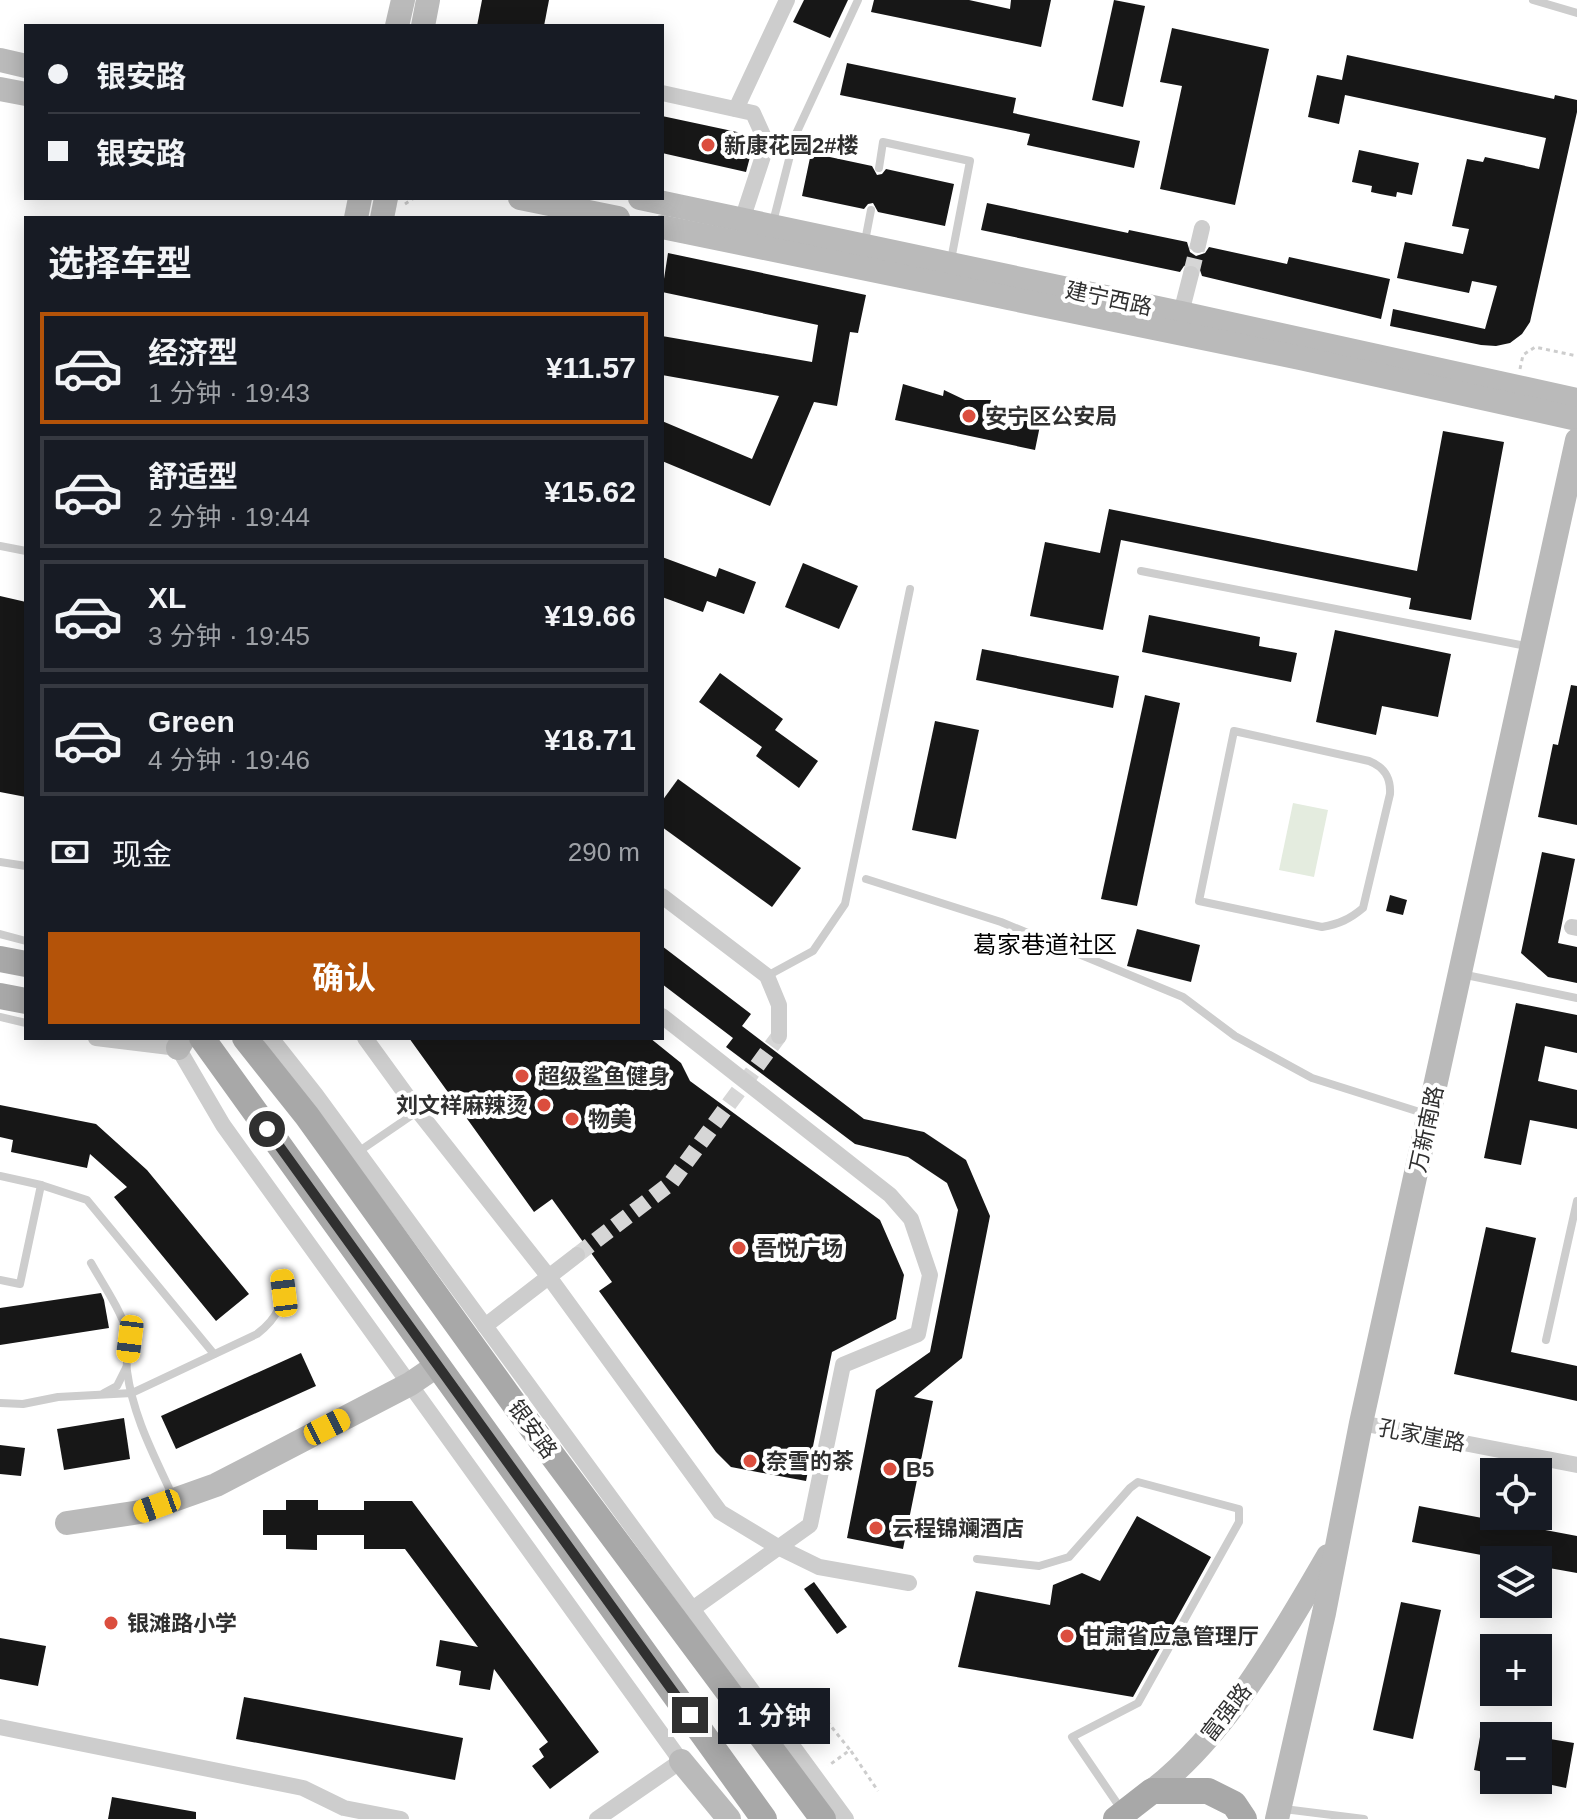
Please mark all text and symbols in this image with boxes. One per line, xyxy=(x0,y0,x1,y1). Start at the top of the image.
text: 银安路 xyxy=(96,60,186,93)
place label: 新康花园2#楼 xyxy=(724,133,858,158)
marker: 新康花园2#楼 xyxy=(699,136,717,154)
text: 银安路 xyxy=(96,137,186,170)
text: 选择车型 xyxy=(48,243,192,284)
street label: 建宁西路 xyxy=(1063,277,1155,320)
icon: car xyxy=(52,332,124,404)
text: 经济型 xyxy=(148,336,238,369)
text: ¥11.57 xyxy=(546,351,636,384)
text: 1 分钟 · 19:43 xyxy=(148,378,310,408)
place label: 安宁区公安局 xyxy=(985,404,1117,429)
marker: 安宁区公安局 xyxy=(960,407,978,425)
icon: car xyxy=(52,456,124,528)
text: 舒适型 xyxy=(148,460,238,493)
text: ¥15.62 xyxy=(544,475,636,508)
text: 2 分钟 · 19:44 xyxy=(148,502,310,532)
icon: car xyxy=(52,580,124,652)
text: XL xyxy=(148,581,186,614)
text: ¥19.66 xyxy=(544,599,636,632)
text: 3 分钟 · 19:45 xyxy=(148,621,310,651)
icon: car xyxy=(52,704,124,776)
text: Green xyxy=(148,705,235,738)
text: ¥18.71 xyxy=(544,723,636,756)
text: 4 分钟 · 19:46 xyxy=(148,745,310,775)
icon: cash xyxy=(48,830,92,874)
text: 290 m xyxy=(568,837,640,867)
text: 现金 xyxy=(112,838,172,871)
district label: 葛家巷道社区 xyxy=(973,931,1117,958)
button: 确认 xyxy=(48,932,640,1024)
place label: 超级鲨鱼健身 xyxy=(538,1064,670,1089)
marker: 超级鲨鱼健身 xyxy=(513,1067,531,1085)
street label: 万新南路 xyxy=(1405,1083,1448,1175)
place label: 刘文祥麻辣烫 xyxy=(396,1093,528,1118)
marker: 刘文祥麻辣烫 xyxy=(535,1096,553,1114)
place label: 物美 xyxy=(588,1107,632,1132)
marker: 物美 xyxy=(563,1110,581,1128)
route start xyxy=(249,1111,285,1147)
place label: 吾悦广场 xyxy=(755,1236,843,1261)
marker: 吾悦广场 xyxy=(730,1239,748,1257)
car xyxy=(269,1268,299,1318)
car xyxy=(115,1314,145,1364)
street label: 银安路 xyxy=(503,1395,562,1463)
car xyxy=(300,1405,354,1449)
street label: 孔家崖路 xyxy=(1376,1415,1467,1456)
place label: 奈雪的茶 xyxy=(766,1449,854,1474)
marker: 奈雪的茶 xyxy=(741,1452,759,1470)
place label: B5 xyxy=(906,1457,934,1482)
map controls xyxy=(1480,1458,1552,1794)
button: locate xyxy=(1480,1458,1552,1530)
marker: B5 xyxy=(881,1460,899,1478)
car xyxy=(130,1487,184,1525)
place label: 云程锦斓酒店 xyxy=(892,1516,1024,1541)
marker: 云程锦斓酒店 xyxy=(867,1519,885,1537)
button: layers xyxy=(1480,1546,1552,1618)
place label: 银滩路小学 xyxy=(127,1611,237,1636)
marker: 银滩路小学 xyxy=(102,1614,120,1632)
place label: 甘肃省应急管理厅 xyxy=(1083,1624,1259,1649)
marker: 甘肃省应急管理厅 xyxy=(1058,1627,1076,1645)
button: + xyxy=(1480,1634,1552,1706)
street label: 富强路 xyxy=(1196,1679,1257,1746)
callout: 1 分钟 xyxy=(718,1687,830,1743)
route end xyxy=(672,1697,708,1733)
text: 1 分钟 xyxy=(737,1701,811,1731)
button: − xyxy=(1480,1722,1552,1794)

